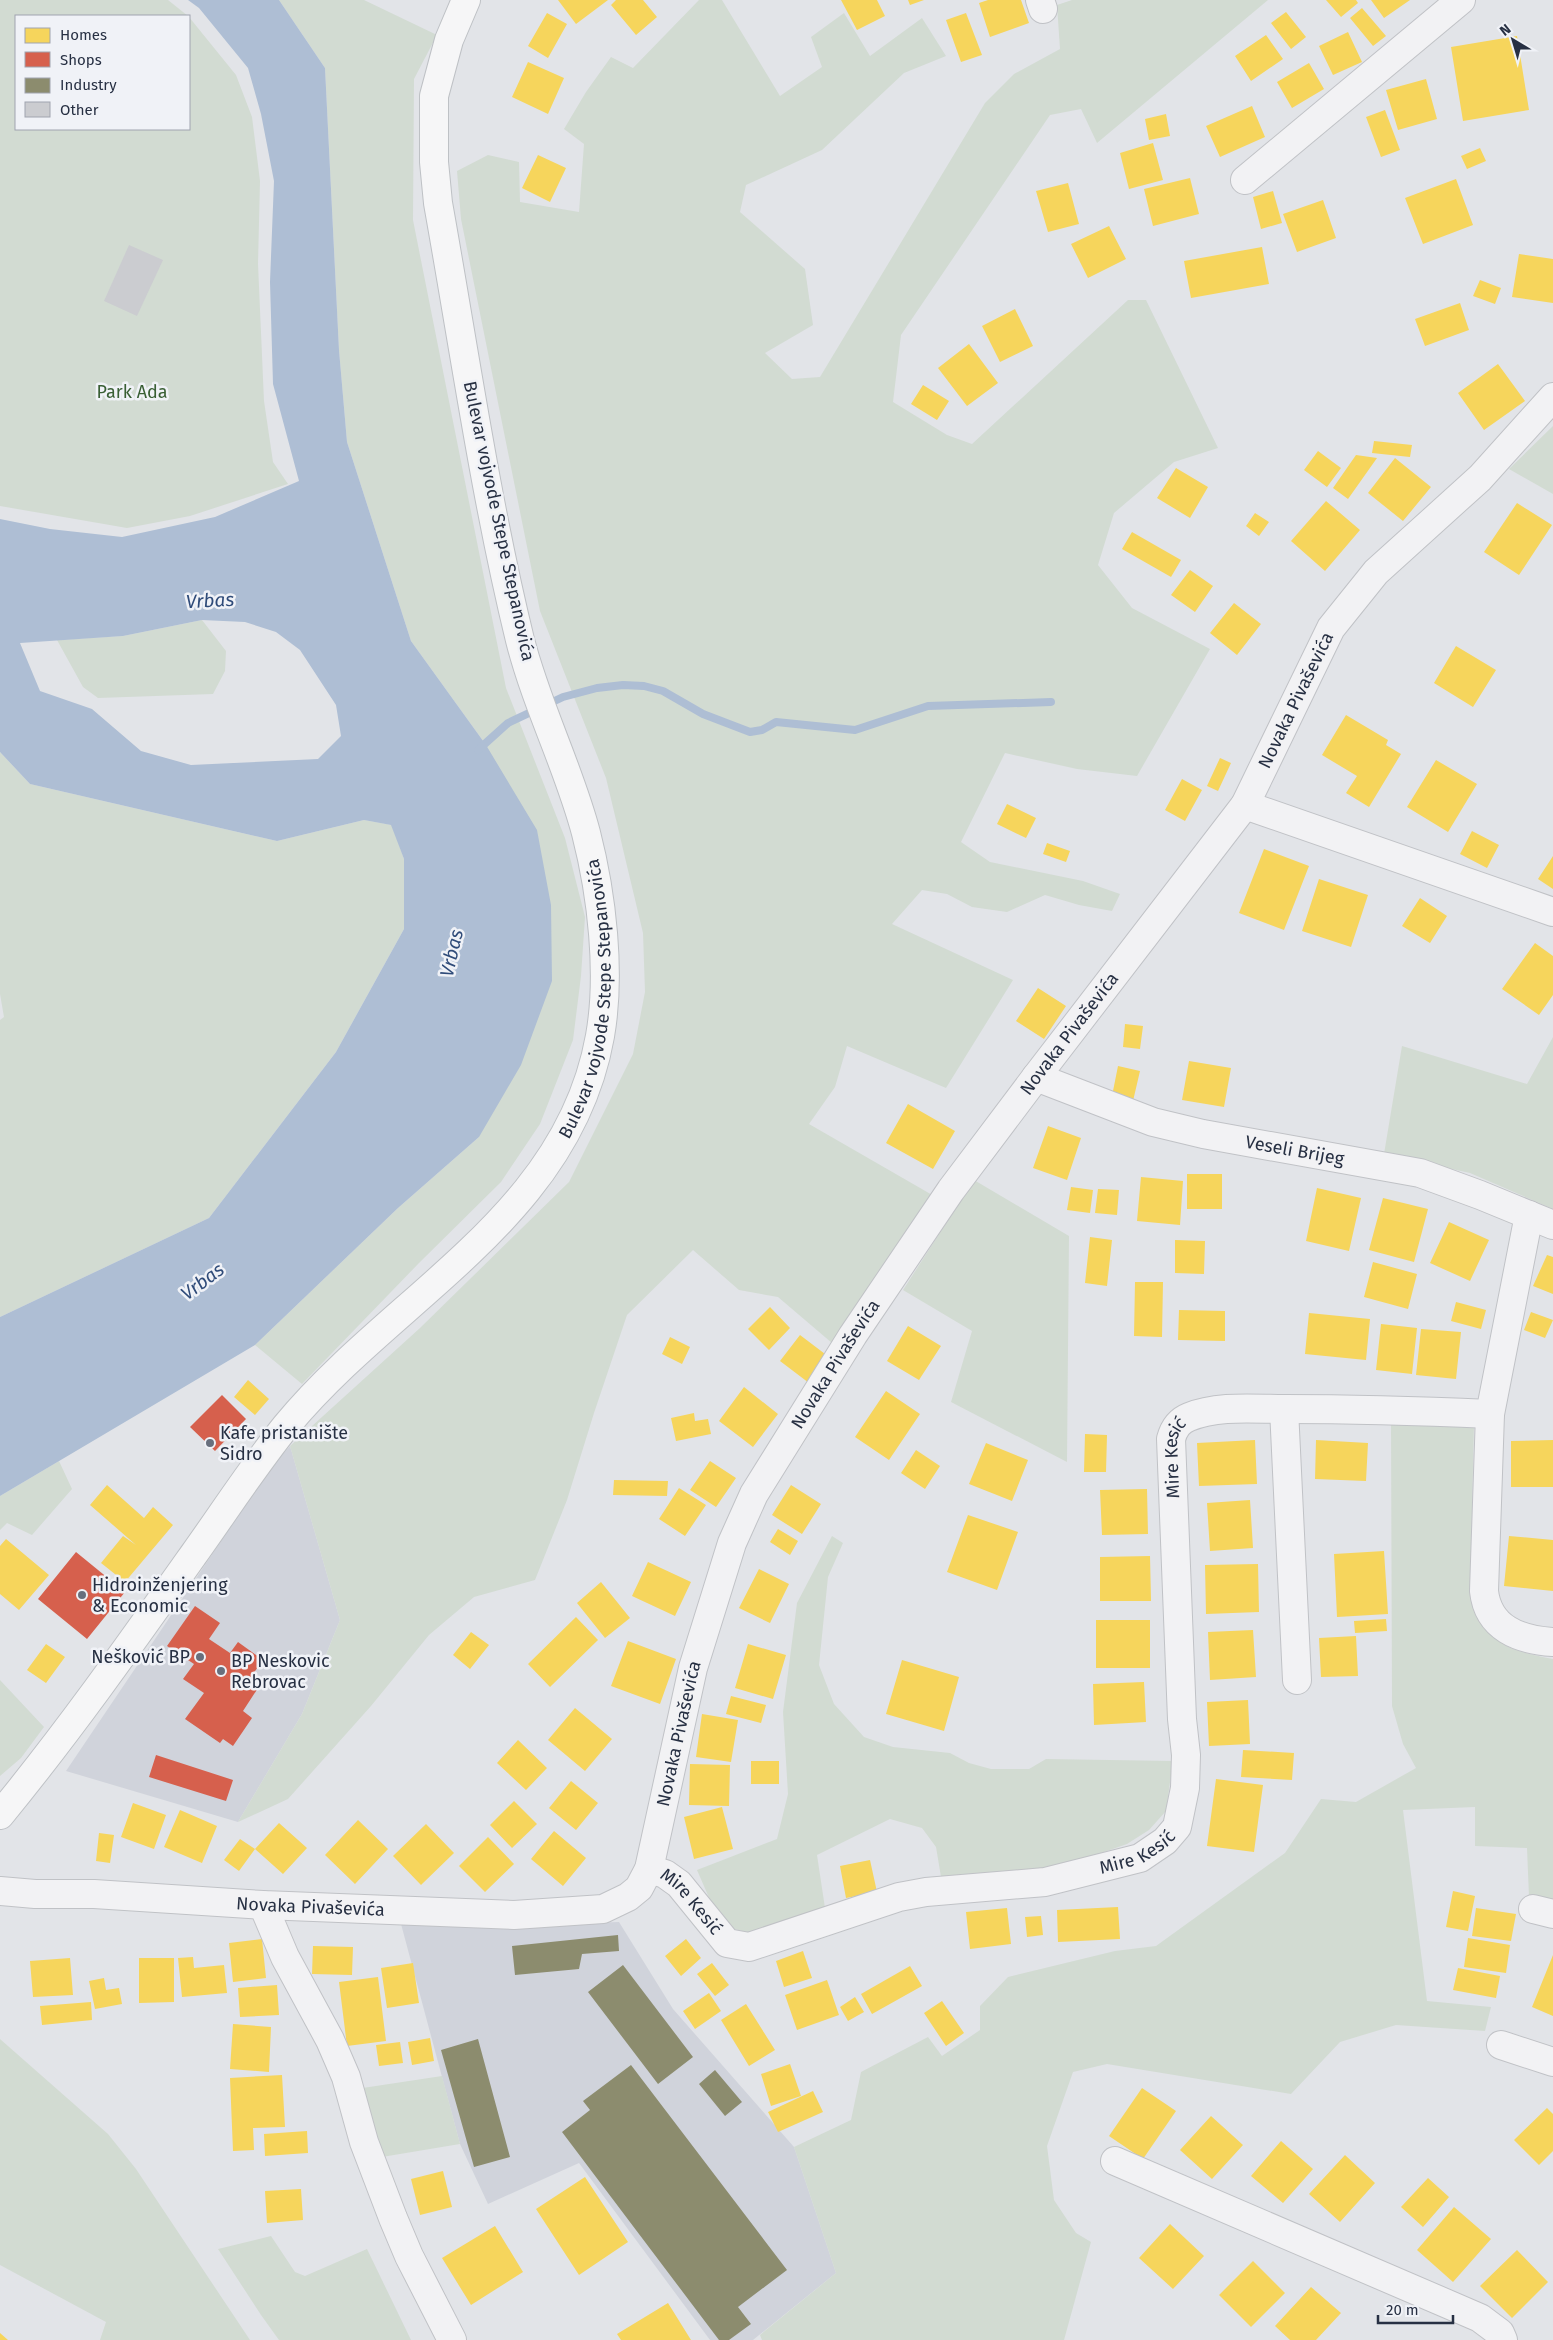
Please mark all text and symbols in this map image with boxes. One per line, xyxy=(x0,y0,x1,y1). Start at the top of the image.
legend xyxy=(15,15,190,130)
north arrow xyxy=(1488,15,1538,65)
text: N xyxy=(1496,21,1514,40)
text: Homes xyxy=(60,26,107,44)
text: Shops xyxy=(60,51,102,69)
text: Industry xyxy=(60,76,117,94)
text: Other xyxy=(60,101,99,119)
street label: Bulevar vojvode Stepe Stepanovića xyxy=(459,379,539,663)
park label: Park Ada xyxy=(96,381,168,403)
water label: Vrbas xyxy=(185,588,235,613)
street label: Novaka Pivaševića xyxy=(1254,628,1338,772)
street label: Bulevar vojvode Stepe Stepanovića xyxy=(554,857,616,1142)
water label: Vrbas xyxy=(435,927,468,979)
street label: Novaka Pivaševića xyxy=(1015,968,1123,1099)
street label: Veseli Brijeg xyxy=(1244,1131,1347,1170)
water label: Vrbas xyxy=(176,1258,229,1305)
street label: Novaka Pivaševića xyxy=(786,1295,885,1433)
street label: Mire Kesić xyxy=(1160,1412,1191,1499)
place label: Kafe pristanište Sidro xyxy=(220,1422,348,1465)
marker: Kafe pristanište Sidro xyxy=(204,1437,216,1449)
place label: Hidroinženjering & Economic xyxy=(92,1574,228,1617)
marker: Hidroinženjering & Economic xyxy=(76,1589,88,1601)
place label: Nešković BP xyxy=(91,1646,190,1668)
place label: BP Neskovic Rebrovac xyxy=(231,1650,330,1693)
marker: Nešković BP xyxy=(194,1651,206,1663)
street label: Novaka Pivaševića xyxy=(652,1658,706,1809)
marker: BP Neskovic Rebrovac xyxy=(215,1665,227,1677)
street label: Mire Kesić xyxy=(1097,1826,1180,1879)
street label: Mire Kesić xyxy=(656,1863,727,1940)
street label: Novaka Pivaševića xyxy=(235,1892,385,1921)
scale bar xyxy=(1378,2292,1453,2324)
text: 20 m xyxy=(1386,2301,1419,2319)

